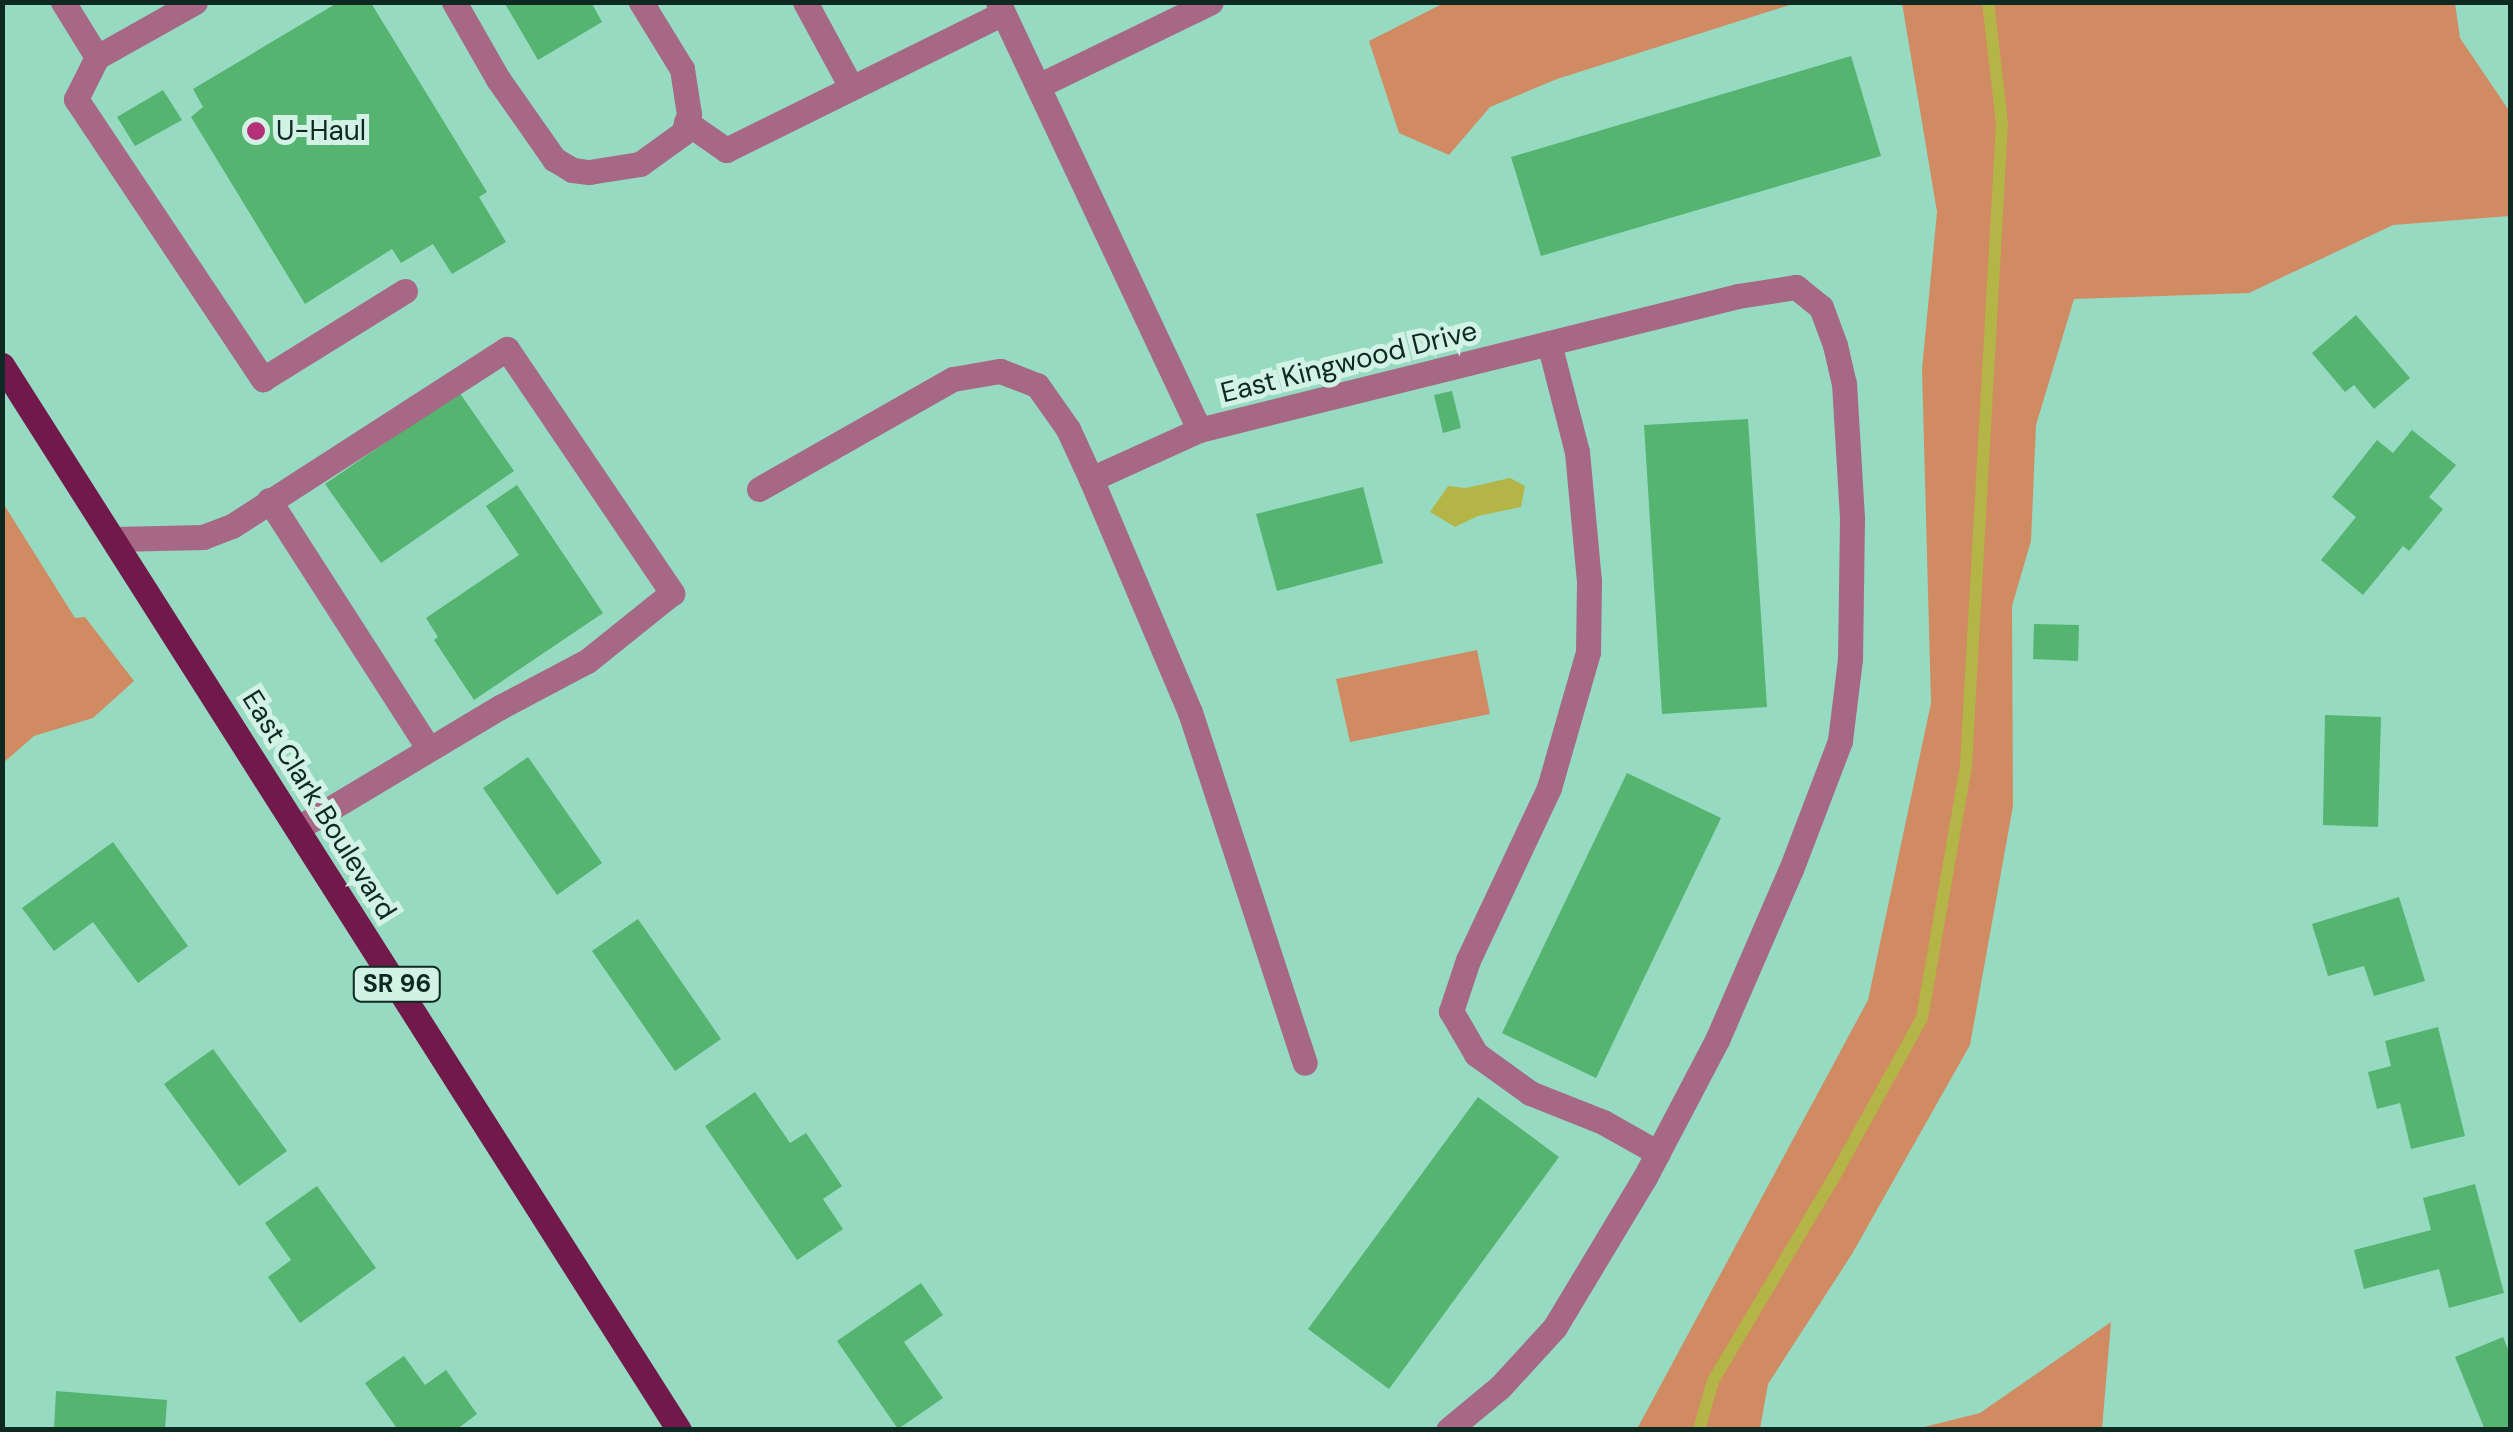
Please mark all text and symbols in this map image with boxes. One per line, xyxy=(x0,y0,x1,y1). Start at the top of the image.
place label: U-Haul xyxy=(276,114,366,148)
marker: U-Haul xyxy=(245,120,267,142)
street label: East Kingwood Drive xyxy=(1217,314,1481,410)
street label: East Clark Boulevard xyxy=(235,684,403,926)
road number: SR 96 xyxy=(352,964,442,1004)

